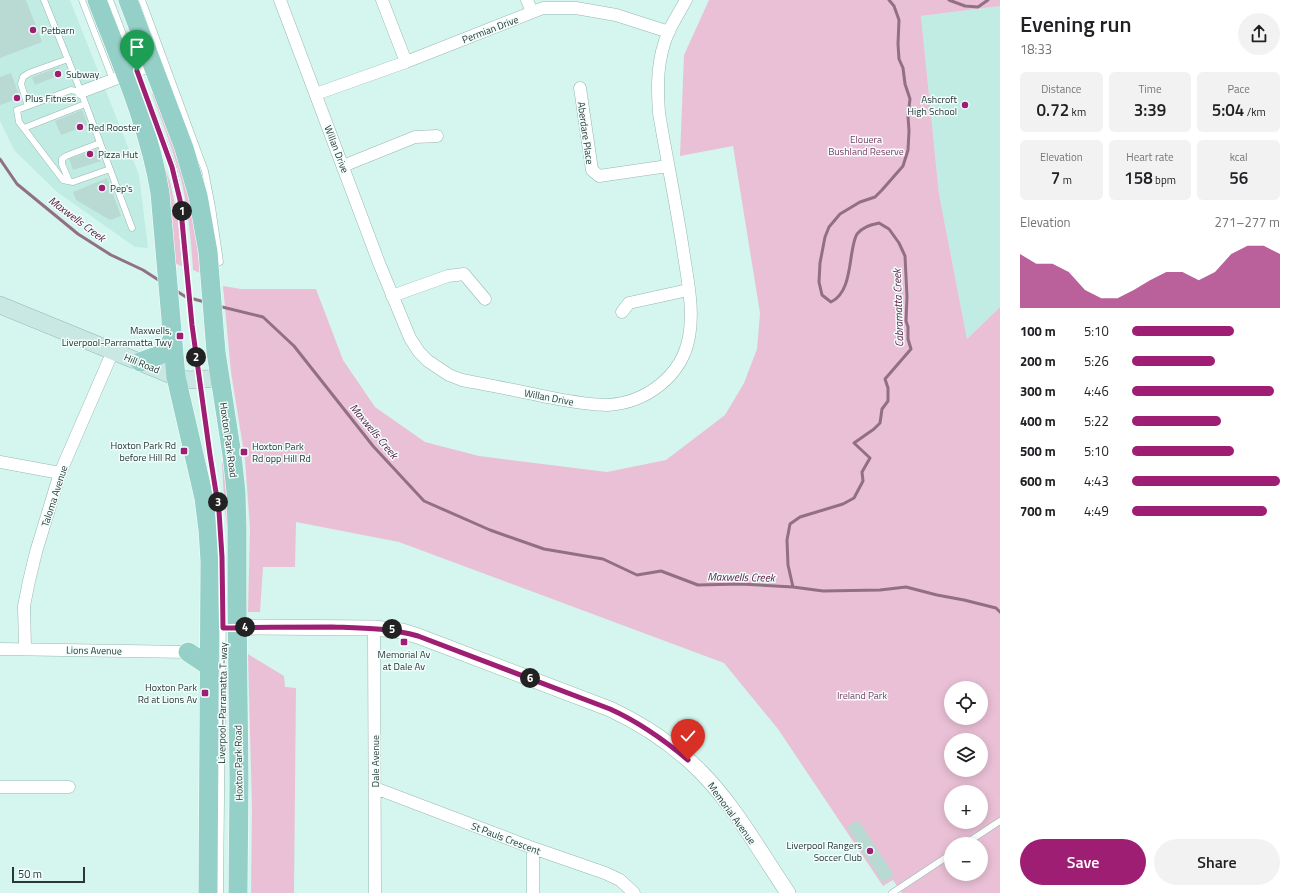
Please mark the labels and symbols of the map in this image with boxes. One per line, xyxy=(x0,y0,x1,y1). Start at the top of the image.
street label: Permian Drive xyxy=(460,12,521,47)
place label: Petbarn xyxy=(41,23,75,38)
marker: Petbarn xyxy=(28,25,38,35)
pin xyxy=(120,30,154,71)
place label: Subway xyxy=(66,67,99,82)
marker: Subway xyxy=(53,69,63,79)
place label: Plus Fitness xyxy=(25,91,76,106)
place label: Ashcroft High School xyxy=(907,92,957,119)
marker: Plus Fitness xyxy=(12,93,22,103)
marker: Ashcroft High School xyxy=(960,100,970,110)
street label: Aberdare Place xyxy=(574,101,597,165)
place label: Red Rooster xyxy=(88,120,140,135)
marker: Red Rooster xyxy=(75,122,85,132)
street label: Willan Drive xyxy=(321,123,353,175)
park label: Elouera Bushland Reserve xyxy=(828,132,904,159)
place label: Pizza Hut xyxy=(98,147,138,162)
marker: Pizza Hut xyxy=(85,149,95,159)
place label: Pep's xyxy=(110,181,133,196)
marker: Pep's xyxy=(97,183,107,193)
water label: Maxwells Creek xyxy=(45,192,110,246)
pin: 1 xyxy=(172,201,192,221)
water label: Cabramatta Creek xyxy=(889,268,907,347)
place label: Maxwells, Liverpool-Parramatta Twy xyxy=(62,323,172,350)
marker: Maxwells, Liverpool-Parramatta Twy xyxy=(175,331,185,341)
pin: 2 xyxy=(186,347,206,367)
street label: Hill Road xyxy=(122,350,162,377)
street label: Willan Drive xyxy=(523,385,575,410)
water label: Maxwells Creek xyxy=(346,400,403,463)
street label: Hoxton Park Road xyxy=(216,402,241,479)
place label: Hoxton Park Rd before Hill Rd xyxy=(111,438,176,465)
place label: Hoxton Park Rd opp Hill Rd xyxy=(252,439,311,466)
marker: Hoxton Park Rd before Hill Rd xyxy=(179,446,189,456)
marker: Hoxton Park Rd opp Hill Rd xyxy=(239,447,249,457)
street label: Taloma Avenue xyxy=(37,463,71,529)
pin: 3 xyxy=(208,492,228,512)
water label: Maxwells Creek xyxy=(707,568,776,586)
pin: 4 xyxy=(235,617,255,637)
pin: 5 xyxy=(382,619,402,639)
marker: Memorial Av at Dale Av xyxy=(399,637,409,647)
street label: Liverpool–Parramatta T-way xyxy=(214,642,231,764)
street label: Lions Avenue xyxy=(66,643,122,658)
place label: Memorial Av at Dale Av xyxy=(378,647,431,674)
pin: 6 xyxy=(520,668,540,688)
place label: Hoxton Park Rd at Lions Av xyxy=(138,680,197,707)
marker: Hoxton Park Rd at Lions Av xyxy=(200,688,210,698)
park label: Ireland Park xyxy=(837,688,887,703)
pin xyxy=(671,719,705,760)
street label: Hoxton Park Road xyxy=(230,725,247,801)
street label: Dale Avenue xyxy=(368,735,383,787)
street label: Memorial Avenue xyxy=(704,779,759,847)
street label: St Pauls Crescent xyxy=(469,818,543,859)
place label: Liverpool Rangers Soccer Club xyxy=(787,838,862,865)
marker: Liverpool Rangers Soccer Club xyxy=(865,846,875,856)
scale bar xyxy=(12,865,85,884)

